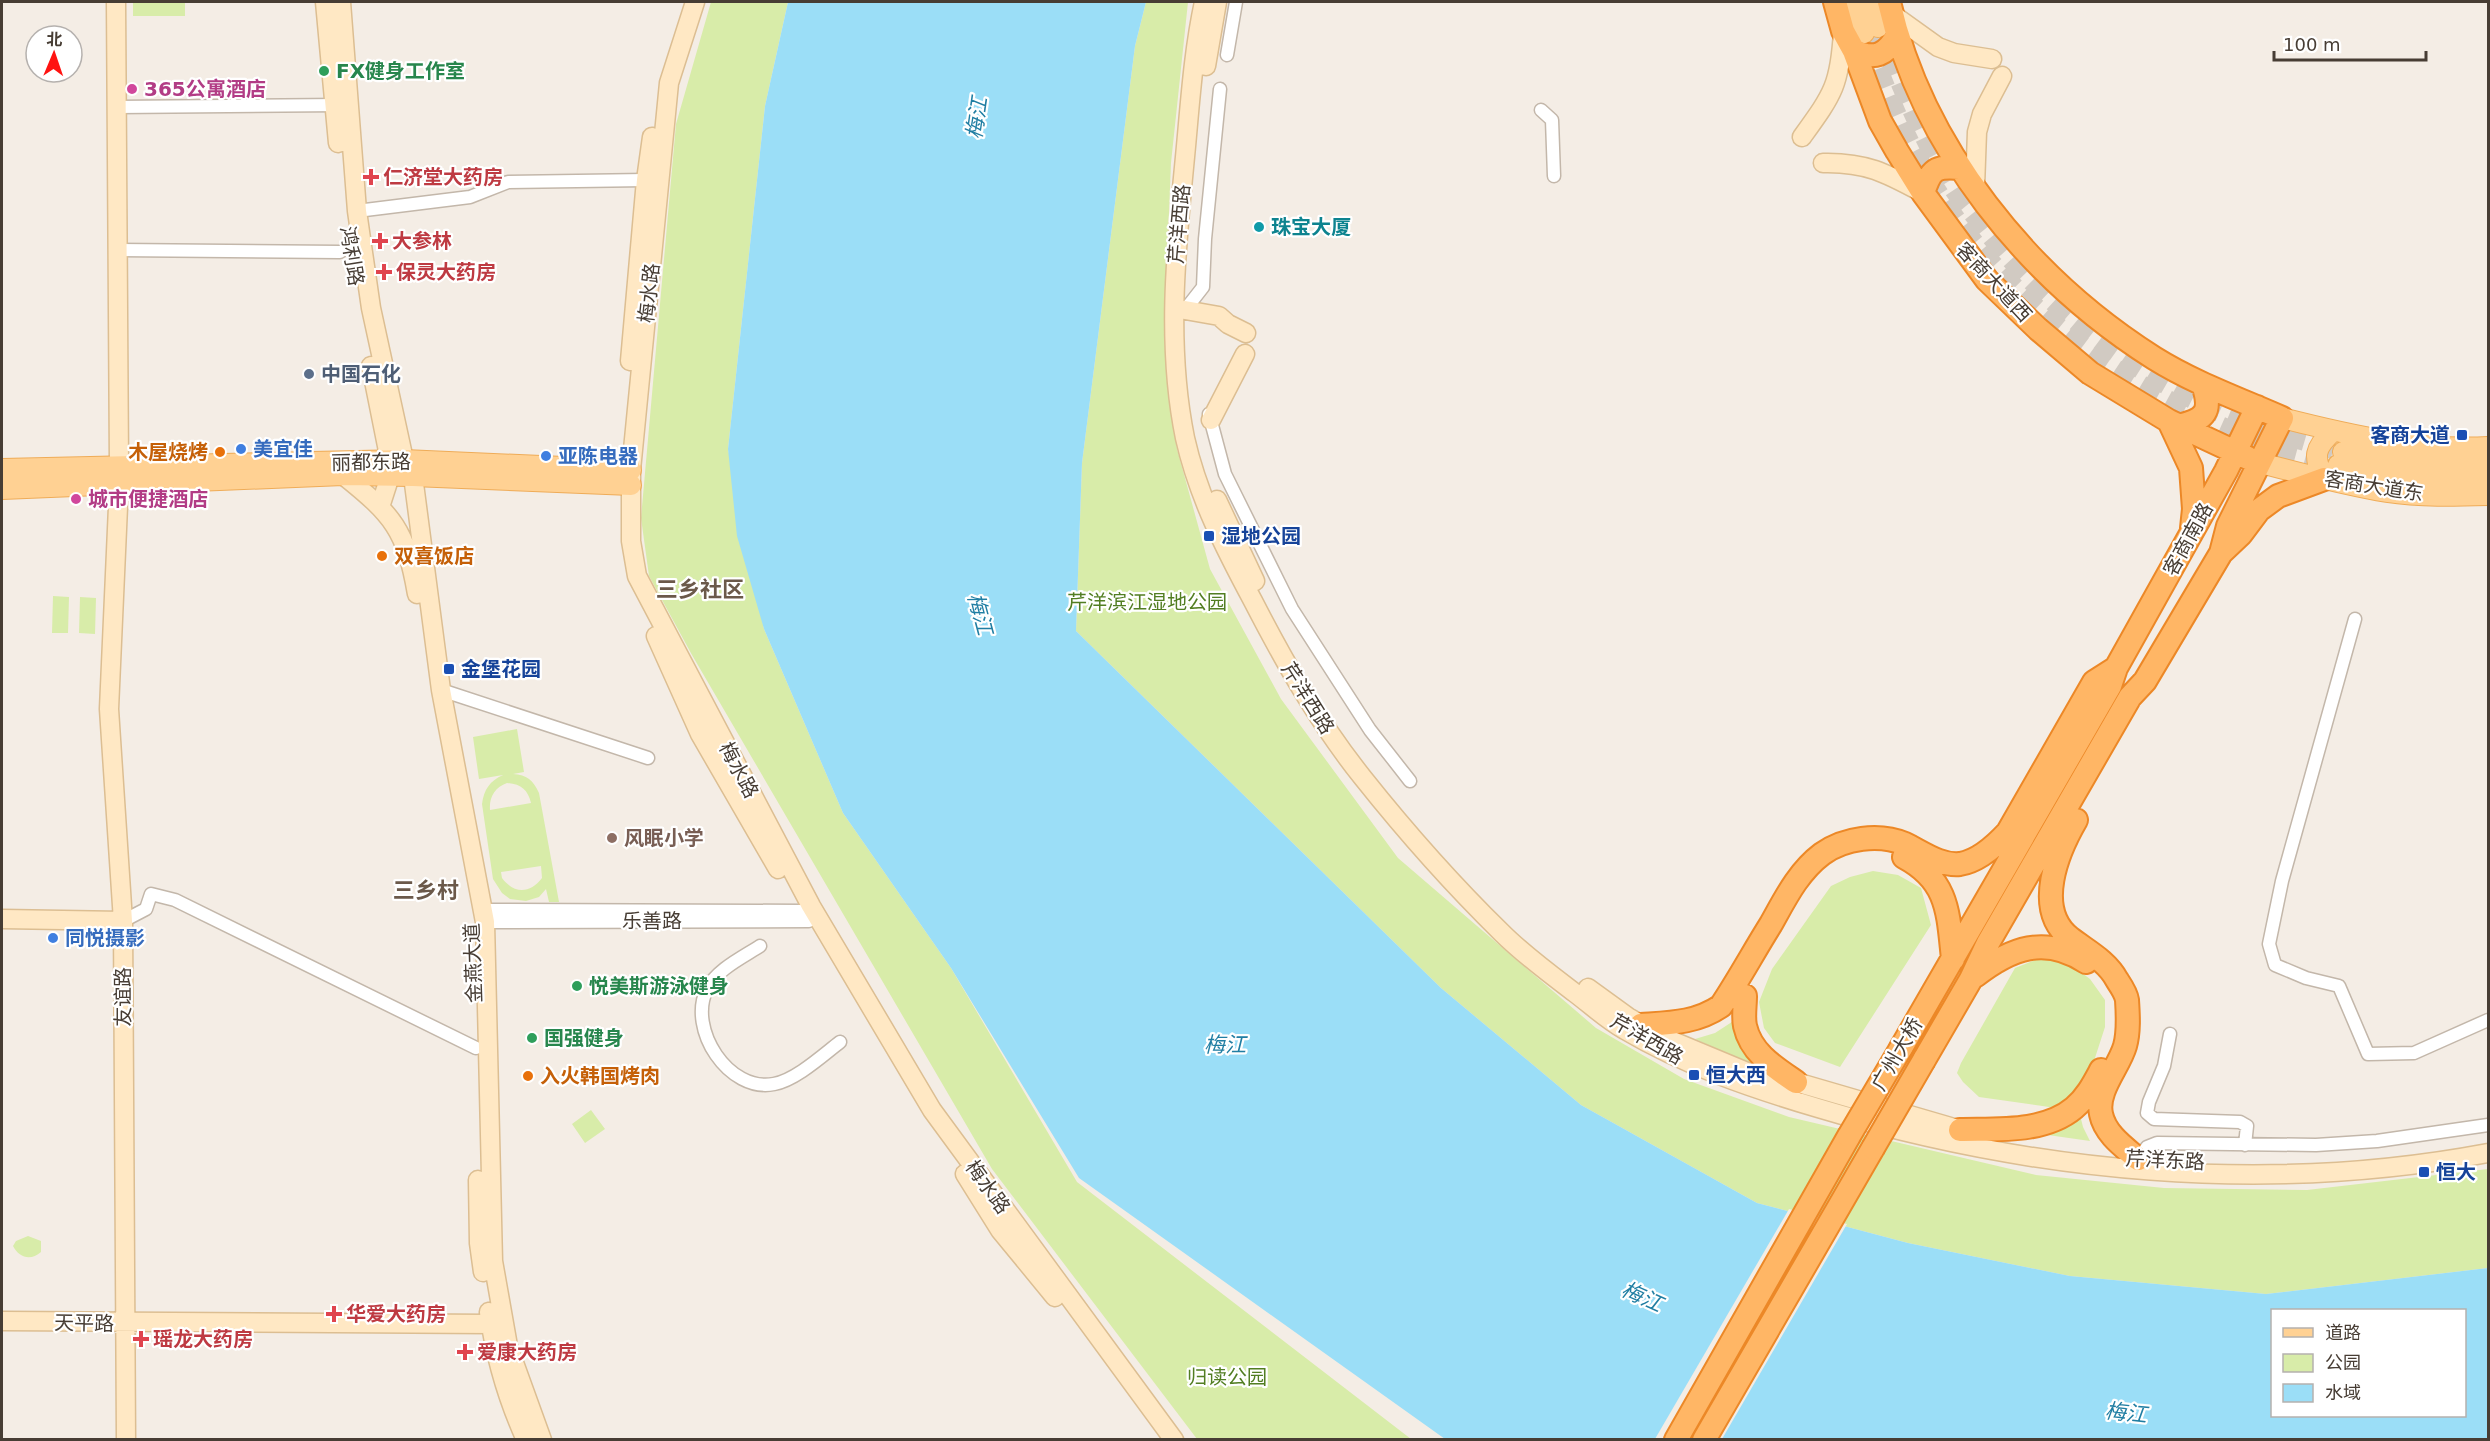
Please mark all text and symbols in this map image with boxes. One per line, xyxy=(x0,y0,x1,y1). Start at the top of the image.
north arrow xyxy=(24,24,84,84)
scale bar xyxy=(2274,24,2426,62)
text: 北 xyxy=(46,30,63,49)
text: 100 m xyxy=(2283,34,2341,55)
place label: FX健身工作室 xyxy=(336,59,465,83)
marker: FX健身工作室 xyxy=(317,64,331,78)
place label: 365公寓酒店 xyxy=(144,77,266,101)
marker: 365公寓酒店 xyxy=(125,82,139,96)
water label: 梅江 xyxy=(962,94,992,140)
place label: 仁济堂大药房 xyxy=(383,165,503,189)
marker: 仁济堂大药房 xyxy=(364,170,378,184)
street label: 芹洋西路 xyxy=(1164,183,1194,265)
place label: 珠宝大厦 xyxy=(1271,215,1351,239)
marker: 珠宝大厦 xyxy=(1252,220,1266,234)
street label: 鸿利路 xyxy=(335,224,369,288)
place label: 大参林 xyxy=(392,229,452,253)
marker: 大参林 xyxy=(373,234,387,248)
street label: 客商大道西 xyxy=(1951,237,2037,327)
place label: 保灵大药房 xyxy=(396,260,496,284)
street label: 梅水路 xyxy=(634,262,664,324)
marker: 保灵大药房 xyxy=(377,265,391,279)
place label: 中国石化 xyxy=(321,362,401,386)
marker: 中国石化 xyxy=(302,367,316,381)
place label: 客商大道 xyxy=(2370,423,2450,447)
marker: 客商大道 xyxy=(2455,428,2469,442)
place label: 美宜佳 xyxy=(253,437,313,461)
place label: 木屋烧烤 xyxy=(128,440,208,464)
marker: 美宜佳 xyxy=(234,442,248,456)
place label: 亚陈电器 xyxy=(558,444,638,468)
marker: 木屋烧烤 xyxy=(213,445,227,459)
street label: 丽都东路 xyxy=(331,449,411,475)
marker: 亚陈电器 xyxy=(539,449,553,463)
street label: 客商大道东 xyxy=(2323,466,2425,506)
place label: 城市便捷酒店 xyxy=(88,487,208,511)
marker: 城市便捷酒店 xyxy=(69,492,83,506)
street label: 客商南路 xyxy=(2158,498,2218,580)
place label: 湿地公园 xyxy=(1221,524,1301,548)
marker: 湿地公园 xyxy=(1202,529,1216,543)
place label: 双喜饭店 xyxy=(394,544,474,568)
marker: 双喜饭店 xyxy=(375,549,389,563)
district label: 三乡社区 xyxy=(656,577,744,602)
park label: 芹洋滨江湿地公园 xyxy=(1067,590,1227,614)
water label: 梅江 xyxy=(963,591,998,639)
place label: 金堡花园 xyxy=(461,657,541,681)
street label: 芹洋西路 xyxy=(1277,658,1339,738)
marker: 金堡花园 xyxy=(442,662,456,676)
street label: 梅水路 xyxy=(714,738,764,802)
place label: 风眠小学 xyxy=(624,826,704,850)
marker: 风眠小学 xyxy=(605,831,619,845)
district label: 三乡村 xyxy=(393,878,459,903)
street label: 乐善路 xyxy=(622,909,682,933)
street label: 金燕大道 xyxy=(460,923,486,1003)
place label: 同悦摄影 xyxy=(65,926,145,950)
marker: 同悦摄影 xyxy=(46,931,60,945)
street label: 友谊路 xyxy=(111,967,135,1027)
place label: 悦美斯游泳健身 xyxy=(589,974,729,998)
marker: 悦美斯游泳健身 xyxy=(570,979,584,993)
street label: 芹洋西路 xyxy=(1606,1009,1688,1069)
street label: 广州大桥 xyxy=(1867,1013,1927,1095)
place label: 国强健身 xyxy=(544,1026,624,1050)
marker: 国强健身 xyxy=(525,1031,539,1045)
water label: 梅江 xyxy=(1204,1033,1248,1057)
place label: 恒大西 xyxy=(1706,1063,1766,1087)
place label: 入火韩国烤肉 xyxy=(540,1064,660,1088)
marker: 恒大西 xyxy=(1687,1068,1701,1082)
marker: 入火韩国烤肉 xyxy=(521,1069,535,1083)
street label: 芹洋东路 xyxy=(2124,1146,2206,1174)
street label: 梅水路 xyxy=(961,1156,1015,1218)
place label: 恒大 xyxy=(2436,1160,2476,1184)
marker: 恒大 xyxy=(2417,1165,2431,1179)
water label: 梅江 xyxy=(1618,1277,1668,1317)
place label: 华爱大药房 xyxy=(346,1302,446,1326)
marker: 华爱大药房 xyxy=(327,1307,341,1321)
legend xyxy=(2271,1309,2466,1417)
street label: 天平路 xyxy=(54,1310,114,1336)
text: 道路 xyxy=(2325,1322,2361,1343)
place label: 瑶龙大药房 xyxy=(153,1327,253,1351)
marker: 瑶龙大药房 xyxy=(134,1332,148,1346)
place label: 爱康大药房 xyxy=(477,1340,577,1364)
marker: 爱康大药房 xyxy=(458,1345,472,1359)
text: 公园 xyxy=(2325,1352,2361,1373)
park label: 归读公园 xyxy=(1187,1365,1267,1389)
text: 水域 xyxy=(2325,1382,2361,1403)
water label: 梅江 xyxy=(2104,1399,2150,1427)

